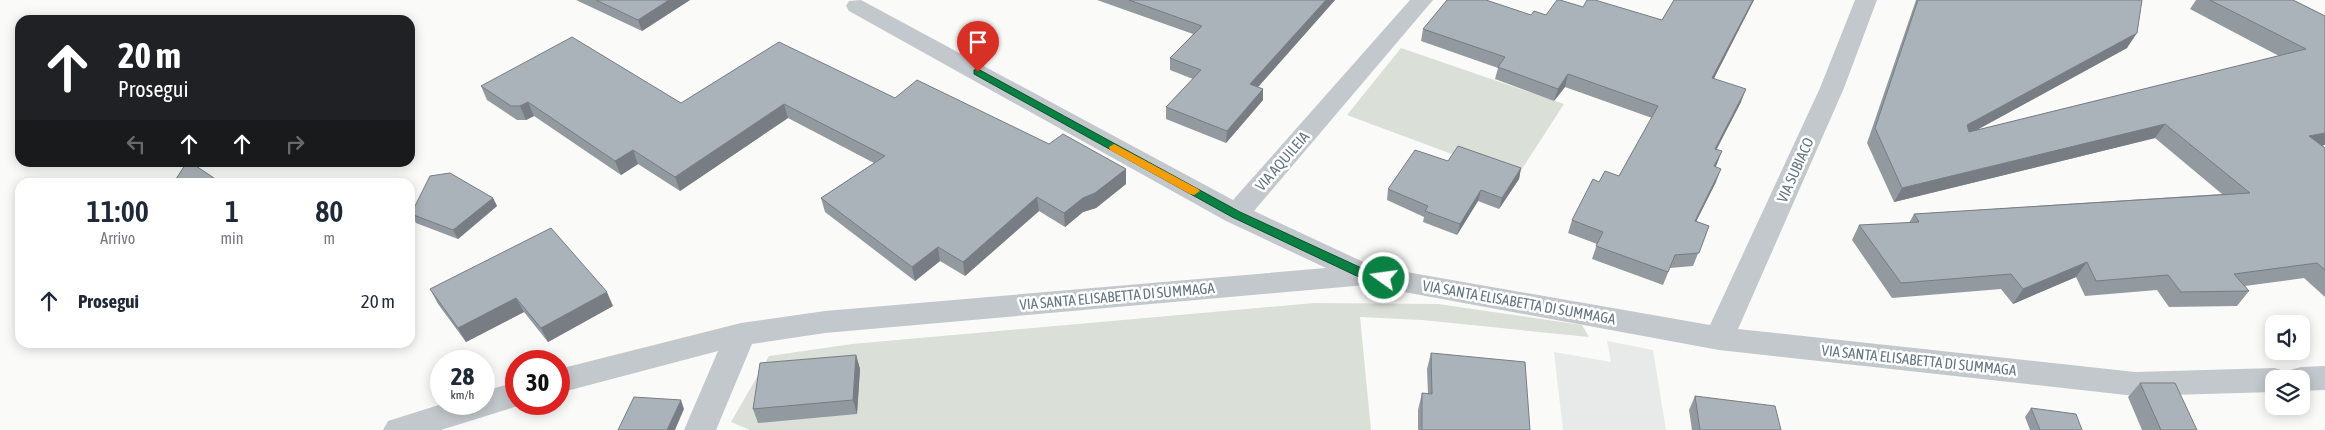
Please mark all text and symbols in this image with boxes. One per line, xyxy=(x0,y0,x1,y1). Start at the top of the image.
pin xyxy=(957,21,999,72)
icon: arrive xyxy=(964,28,992,56)
icon: ahead xyxy=(35,35,100,100)
text: 20 m xyxy=(118,35,181,75)
text: Prosegui xyxy=(118,76,189,102)
street label: VIA AQUILEIA xyxy=(1252,127,1313,194)
icon: left xyxy=(122,130,150,158)
icon: ahead xyxy=(175,130,203,158)
icon: ahead xyxy=(228,130,256,158)
icon: right xyxy=(281,130,309,158)
street label: VIA SUBIACO xyxy=(1773,135,1817,205)
text: 11:00 xyxy=(87,194,149,228)
text: 1 xyxy=(225,194,239,228)
text: 80 xyxy=(315,194,343,228)
text: Arrivo xyxy=(100,229,135,247)
text: min xyxy=(221,229,244,247)
text: m xyxy=(323,229,335,247)
position arrow xyxy=(1357,251,1409,303)
street label: VIA SANTA ELISABETTA DI SUMMAGA xyxy=(1421,277,1618,327)
street label: VIA SANTA ELISABETTA DI SUMMAGA xyxy=(1019,279,1216,313)
icon: ahead xyxy=(35,287,63,315)
text: Prosegui xyxy=(78,290,139,312)
text: 20 m xyxy=(361,290,395,312)
map controls xyxy=(2265,315,2310,415)
button: sound xyxy=(2265,315,2310,360)
street label: VIA SANTA ELISABETTA DI SUMMAGA xyxy=(1821,341,2018,379)
speed limit sign: 30 xyxy=(505,350,570,415)
text: 28 xyxy=(451,362,474,390)
button: layers xyxy=(2265,370,2310,415)
text: km/h xyxy=(451,388,474,402)

